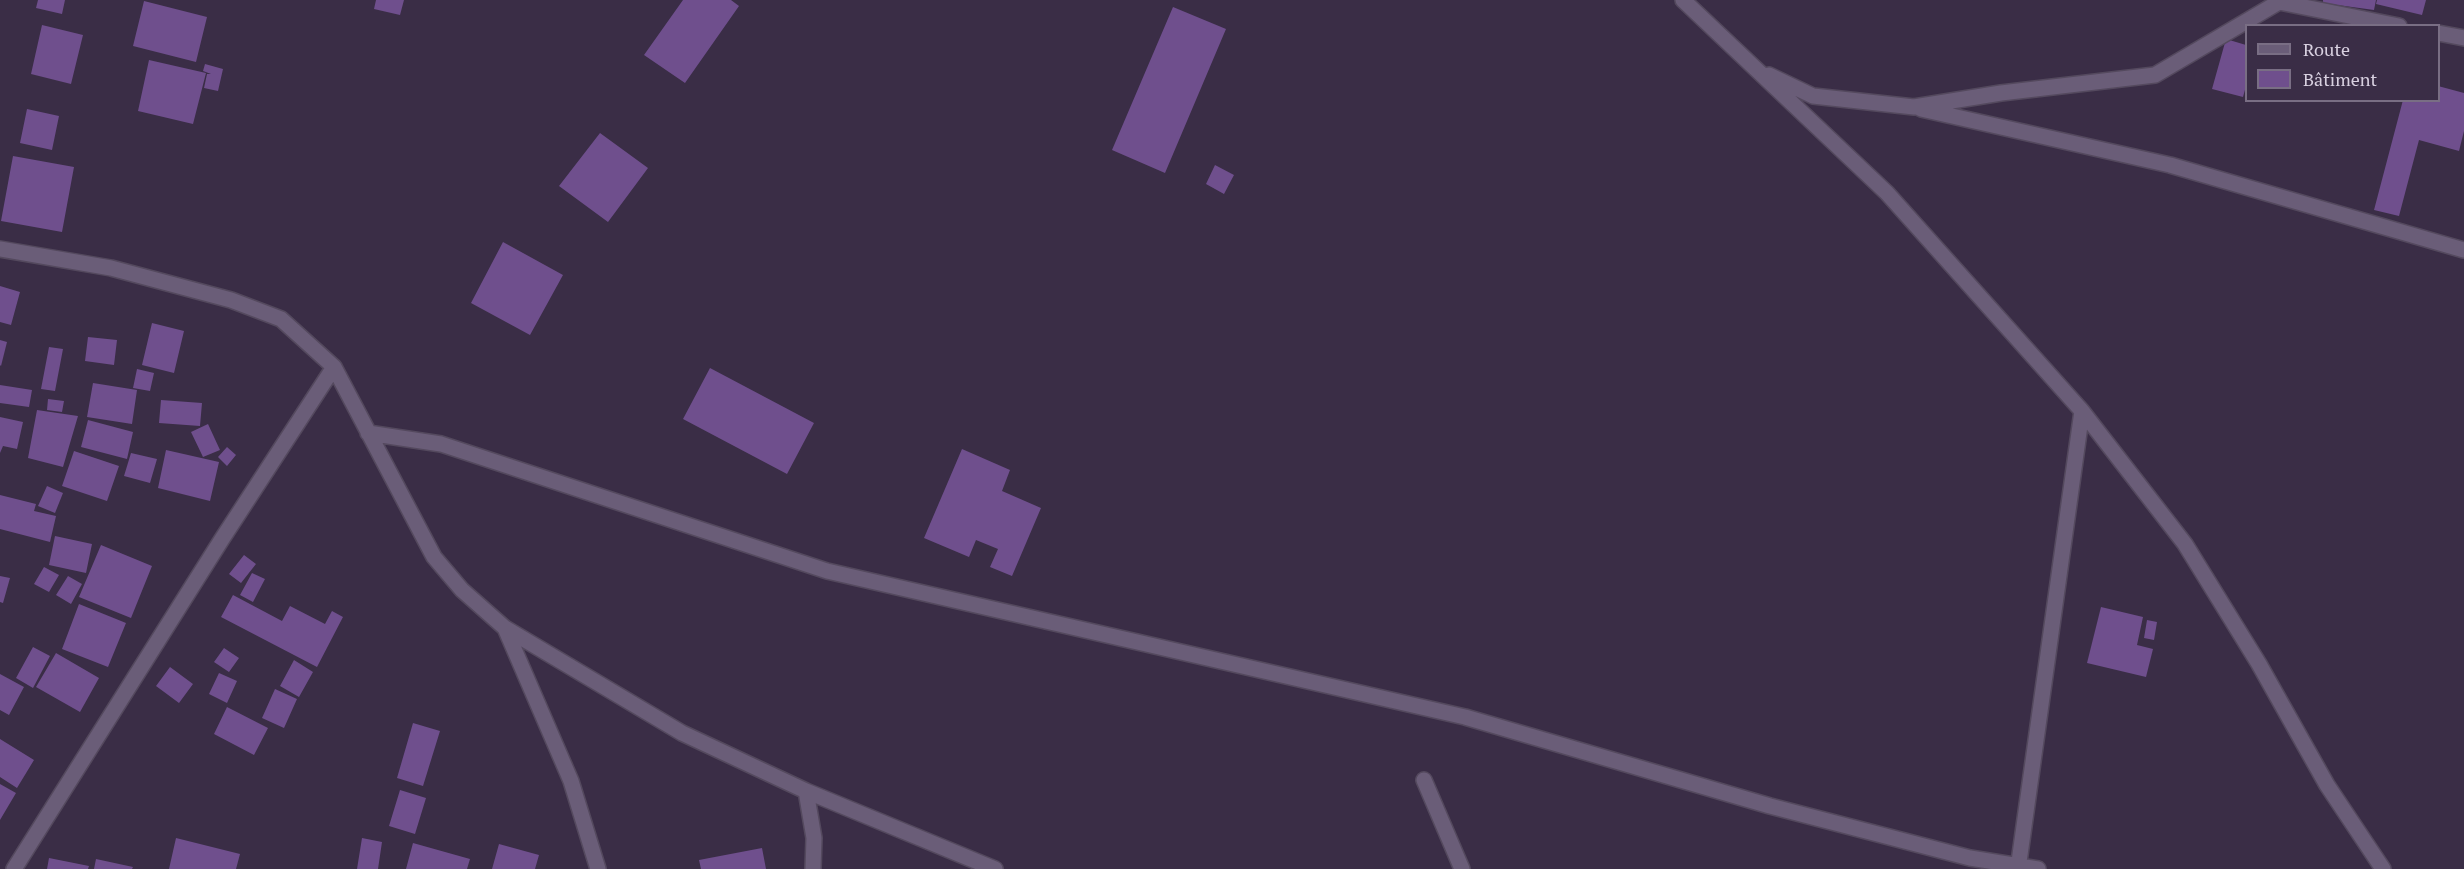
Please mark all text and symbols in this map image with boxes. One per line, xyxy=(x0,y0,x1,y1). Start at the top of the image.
legend xyxy=(2245,24,2440,102)
text: Route xyxy=(2303,37,2350,61)
text: Bâtiment xyxy=(2303,67,2377,91)

